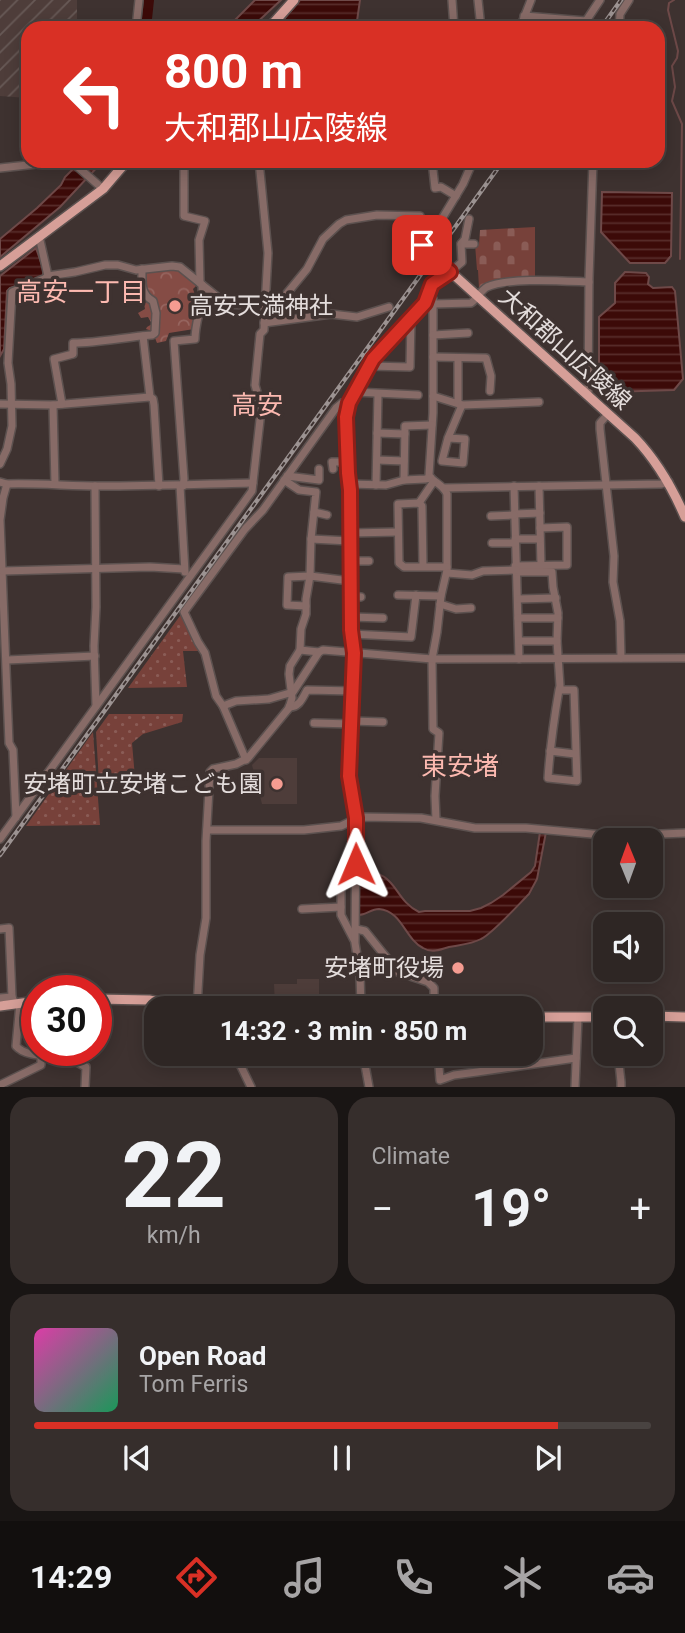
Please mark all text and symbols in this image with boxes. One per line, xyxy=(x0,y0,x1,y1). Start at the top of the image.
text: 800 m xyxy=(164,43,303,100)
icon: left xyxy=(49,49,140,140)
text: 大和郡山広陵線 xyxy=(164,109,388,147)
pin xyxy=(392,215,452,275)
icon: arrive xyxy=(403,226,441,264)
district label: 高安一丁目 xyxy=(16,277,146,307)
street label: 大和郡山広陵線 xyxy=(493,282,637,416)
place label: 高安天満神社 xyxy=(189,292,333,320)
marker: 高安天満神社 xyxy=(167,298,183,314)
district label: 高安 xyxy=(231,390,283,420)
district label: 東安堵 xyxy=(421,751,499,781)
place label: 安堵町立安堵こども園 xyxy=(23,770,263,798)
marker: 安堵町立安堵こども園 xyxy=(269,776,285,792)
position arrow xyxy=(319,827,393,901)
north arrow xyxy=(593,828,663,898)
map controls xyxy=(593,828,663,1066)
button: sound xyxy=(593,912,663,982)
place label: 安堵町役場 xyxy=(324,954,444,982)
marker: 安堵町役場 xyxy=(450,960,466,976)
speed limit sign: 30 xyxy=(21,975,112,1066)
button: search xyxy=(593,996,663,1066)
text: 14:32 · 3 min · 850 m xyxy=(220,1016,467,1046)
text: 22 xyxy=(122,1123,226,1229)
text: Climate xyxy=(372,1143,450,1170)
text: 19° xyxy=(471,1178,551,1239)
text: − xyxy=(372,1187,393,1231)
text: + xyxy=(629,1187,651,1231)
text: km/h xyxy=(147,1222,201,1249)
text: Open Road xyxy=(139,1341,267,1371)
text: Tom Ferris xyxy=(139,1371,248,1398)
icon: previous xyxy=(118,1439,156,1477)
icon: pause xyxy=(323,1439,361,1477)
icon: next xyxy=(529,1439,567,1477)
icon: directions xyxy=(172,1553,221,1602)
icon: music xyxy=(280,1553,329,1602)
icon: phone xyxy=(389,1553,438,1602)
icon: climate xyxy=(498,1553,547,1602)
icon: car xyxy=(606,1553,655,1602)
text: 14:29 xyxy=(30,1558,112,1596)

